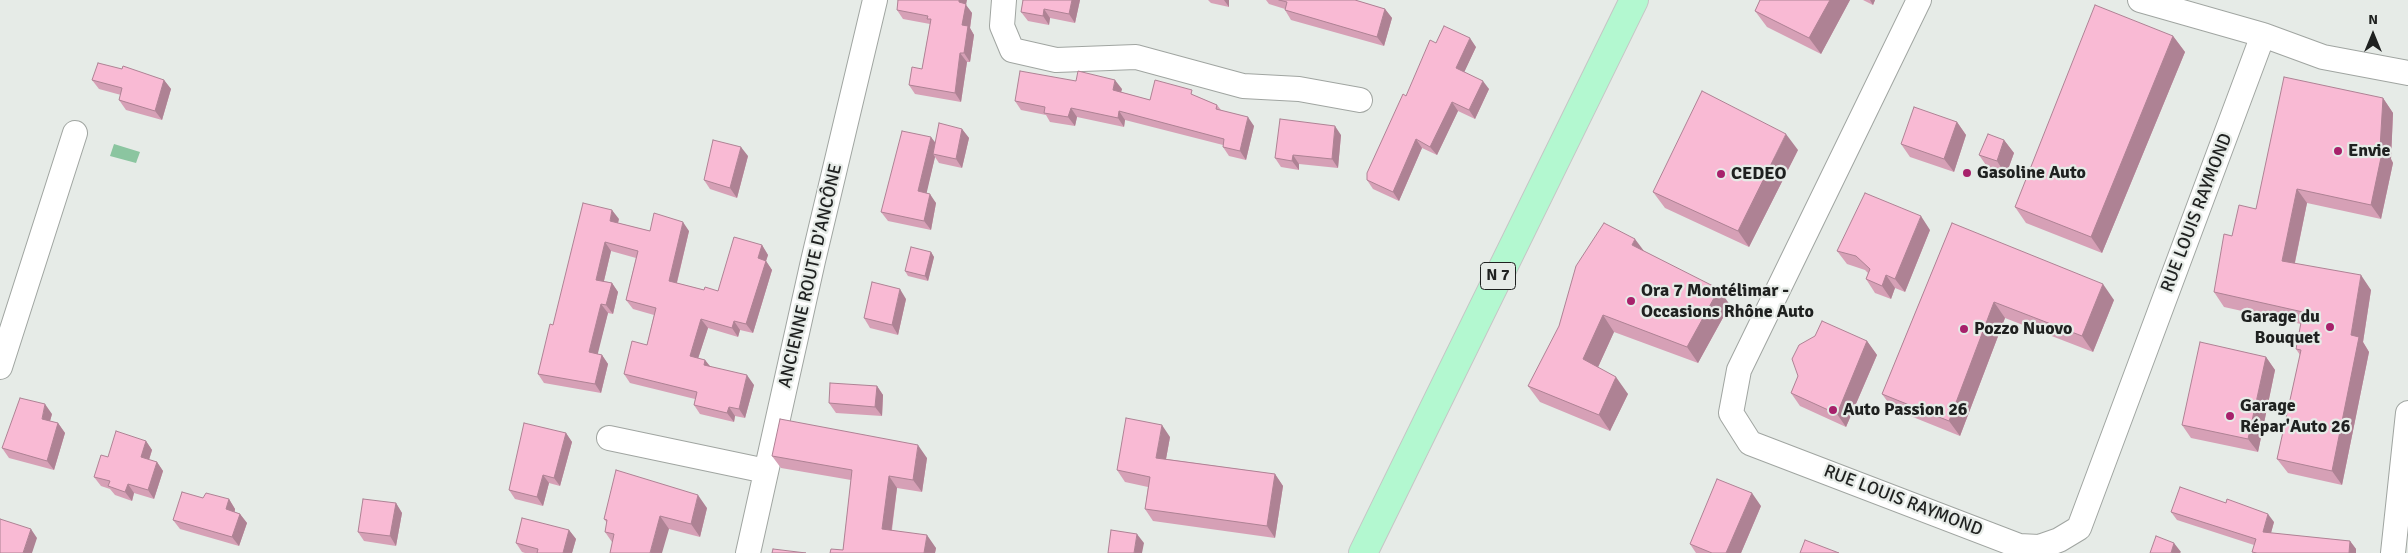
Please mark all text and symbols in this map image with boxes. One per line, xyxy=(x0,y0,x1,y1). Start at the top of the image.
north arrow xyxy=(2348,10,2398,60)
text: N xyxy=(2368,11,2378,28)
street label: RUE LOUIS RAYMOND xyxy=(2157,130,2237,296)
place label: Envie xyxy=(2348,140,2391,162)
marker: Envie xyxy=(2332,145,2344,157)
street label: ANCIENNE ROUTE D'ANCÔNE xyxy=(775,162,847,390)
place label: Gasoline Auto xyxy=(1977,162,2086,184)
place label: CEDEO xyxy=(1731,163,1786,185)
marker: Gasoline Auto xyxy=(1961,167,1973,179)
marker: CEDEO xyxy=(1715,168,1727,180)
road number: N 7 xyxy=(1480,262,1516,290)
place label: Ora 7 Montélimar - Occasions Rhône Auto xyxy=(1641,280,1814,322)
marker: Ora 7 Montélimar - Occasions Rhône Auto xyxy=(1625,295,1637,307)
place label: Garage du Bouquet xyxy=(2241,306,2320,348)
place label: Pozzo Nuovo xyxy=(1974,318,2072,340)
marker: Garage du Bouquet xyxy=(2324,321,2336,333)
marker: Pozzo Nuovo xyxy=(1958,323,1970,335)
place label: Garage Répar'Auto 26 xyxy=(2240,395,2350,438)
place label: Auto Passion 26 xyxy=(1843,399,1968,421)
marker: Auto Passion 26 xyxy=(1827,404,1839,416)
marker: Garage Répar'Auto 26 xyxy=(2224,410,2236,422)
street label: RUE LOUIS RAYMOND xyxy=(1820,461,1986,541)

